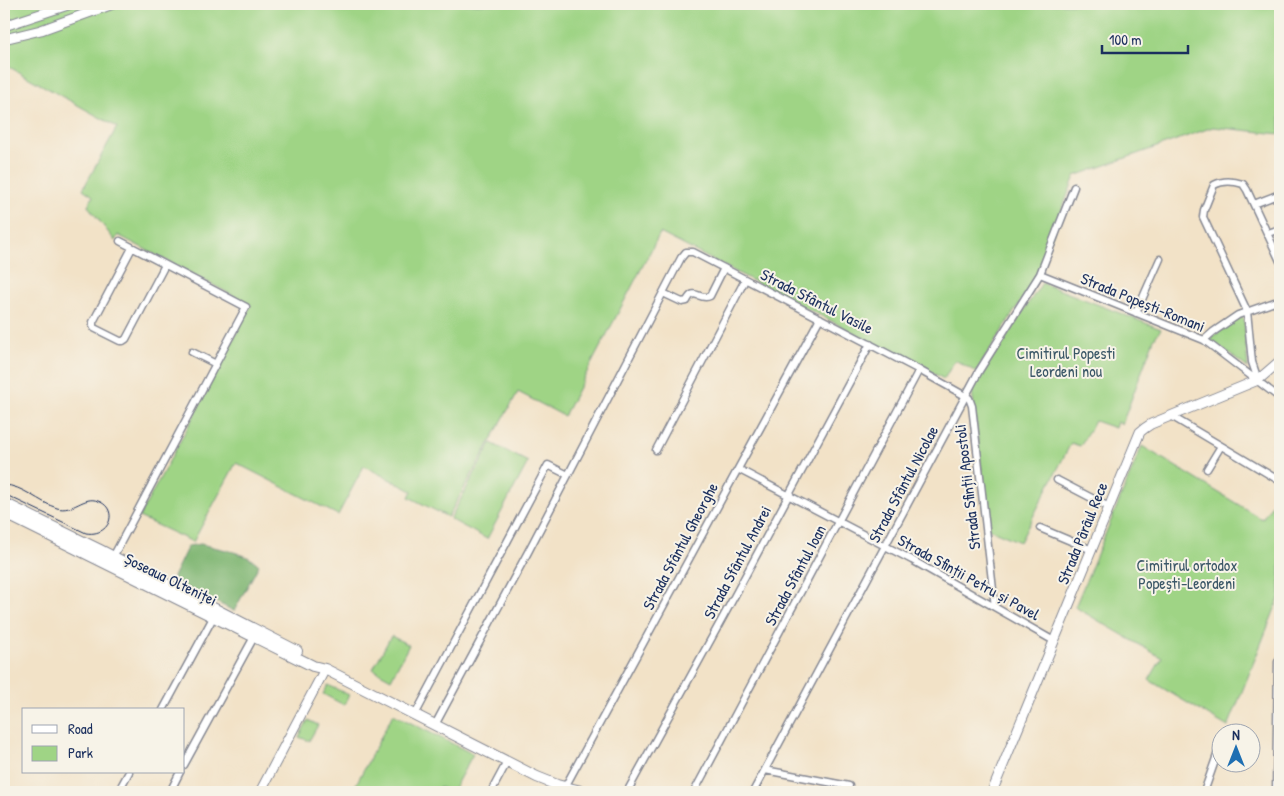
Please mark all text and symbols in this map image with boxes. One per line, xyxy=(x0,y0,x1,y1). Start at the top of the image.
scale bar xyxy=(1102,22,1188,54)
text: 100 m xyxy=(1109,29,1142,50)
street label: Strada Sfântul Vasile xyxy=(757,263,878,339)
street label: Strada Popești-Romani xyxy=(1078,267,1208,337)
park label: Cimitirul Popesti Leordeni nou xyxy=(1016,342,1116,382)
street label: Strada Sfântul Nicolae xyxy=(863,421,943,546)
street label: Strada Sfinții Apostoli xyxy=(948,423,986,551)
street label: Strada Sfântul Gheorghe xyxy=(637,478,723,614)
street label: Strada Pârâul Rece xyxy=(1051,478,1113,587)
street label: Strada Sfântul Andrei xyxy=(698,502,776,622)
street label: Strada Sfântul Ioan xyxy=(759,521,831,629)
street label: Strada Sfinții Petru și Pavel xyxy=(894,529,1045,626)
street label: Șoseaua Olteniței xyxy=(121,547,221,611)
park label: Cimitirul ortodox Popești-Leordeni xyxy=(1137,554,1237,594)
legend xyxy=(22,708,185,774)
text: Road xyxy=(68,718,93,739)
north arrow xyxy=(1212,724,1262,774)
text: N xyxy=(1232,725,1240,744)
text: Park xyxy=(68,742,93,763)

